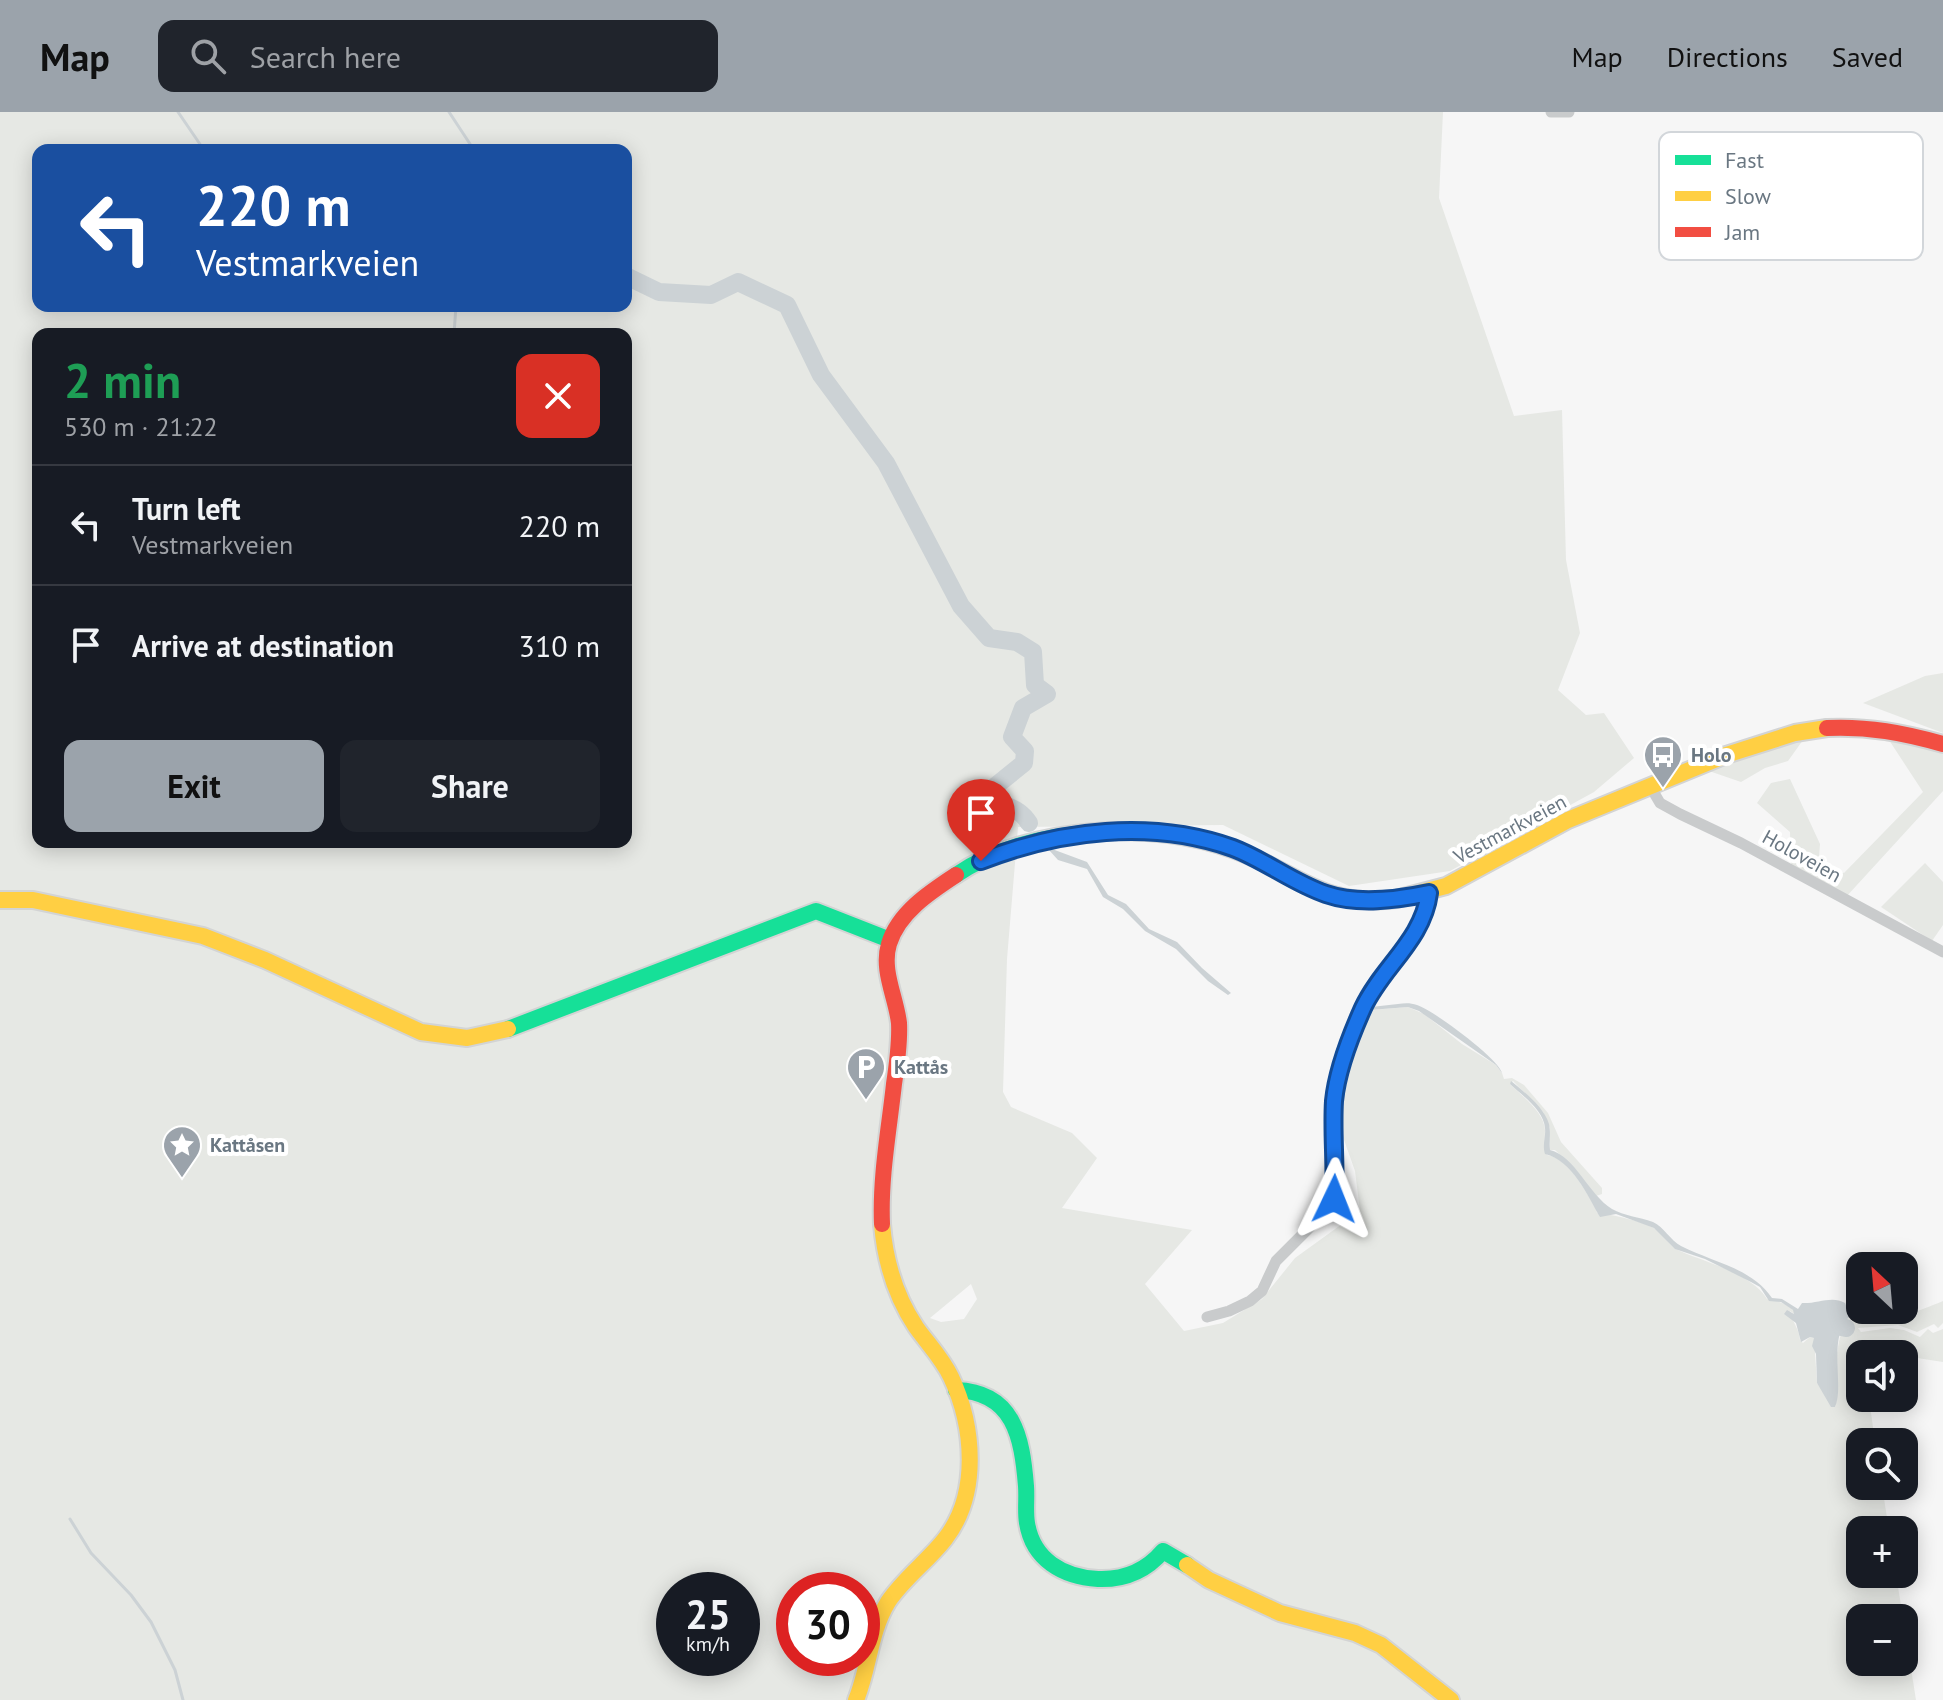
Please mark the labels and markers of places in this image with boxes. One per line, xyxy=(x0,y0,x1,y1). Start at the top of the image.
bus stop icon: Holo xyxy=(1642,734,1684,789)
place label: Holo xyxy=(1691,742,1732,768)
pin xyxy=(947,779,1015,861)
parking icon: Kattås xyxy=(845,1046,887,1101)
place label: Kattås xyxy=(894,1054,948,1080)
place icon: Kattåsen xyxy=(161,1124,203,1179)
place label: Kattåsen xyxy=(210,1132,285,1158)

